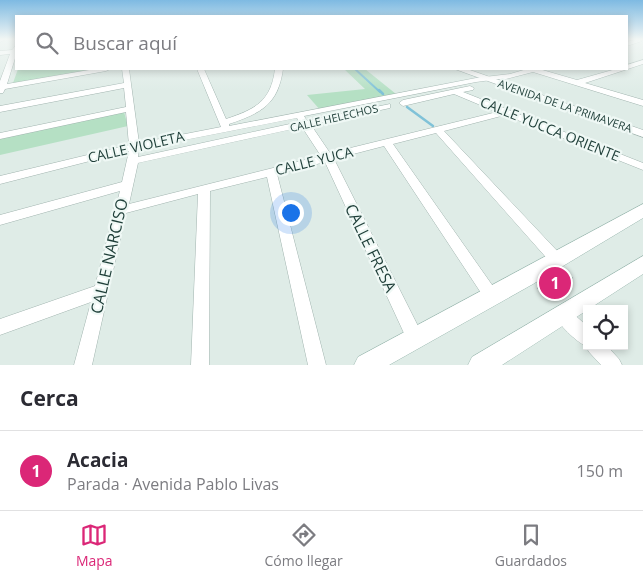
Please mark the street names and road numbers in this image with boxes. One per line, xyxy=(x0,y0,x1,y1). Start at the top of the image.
street label: AVENIDA DE LA PRIMAVERA xyxy=(496,75,634,136)
street label: CALLE YUCCA ORIENTE xyxy=(477,92,623,165)
street label: CALLE HELECHOS xyxy=(288,100,379,135)
street label: CALLE VIOLETA xyxy=(86,126,186,167)
street label: CALLE YUCA xyxy=(273,142,355,179)
street label: CALLE NARCISO xyxy=(85,196,133,316)
street label: CALLE FRESA xyxy=(340,200,402,297)

